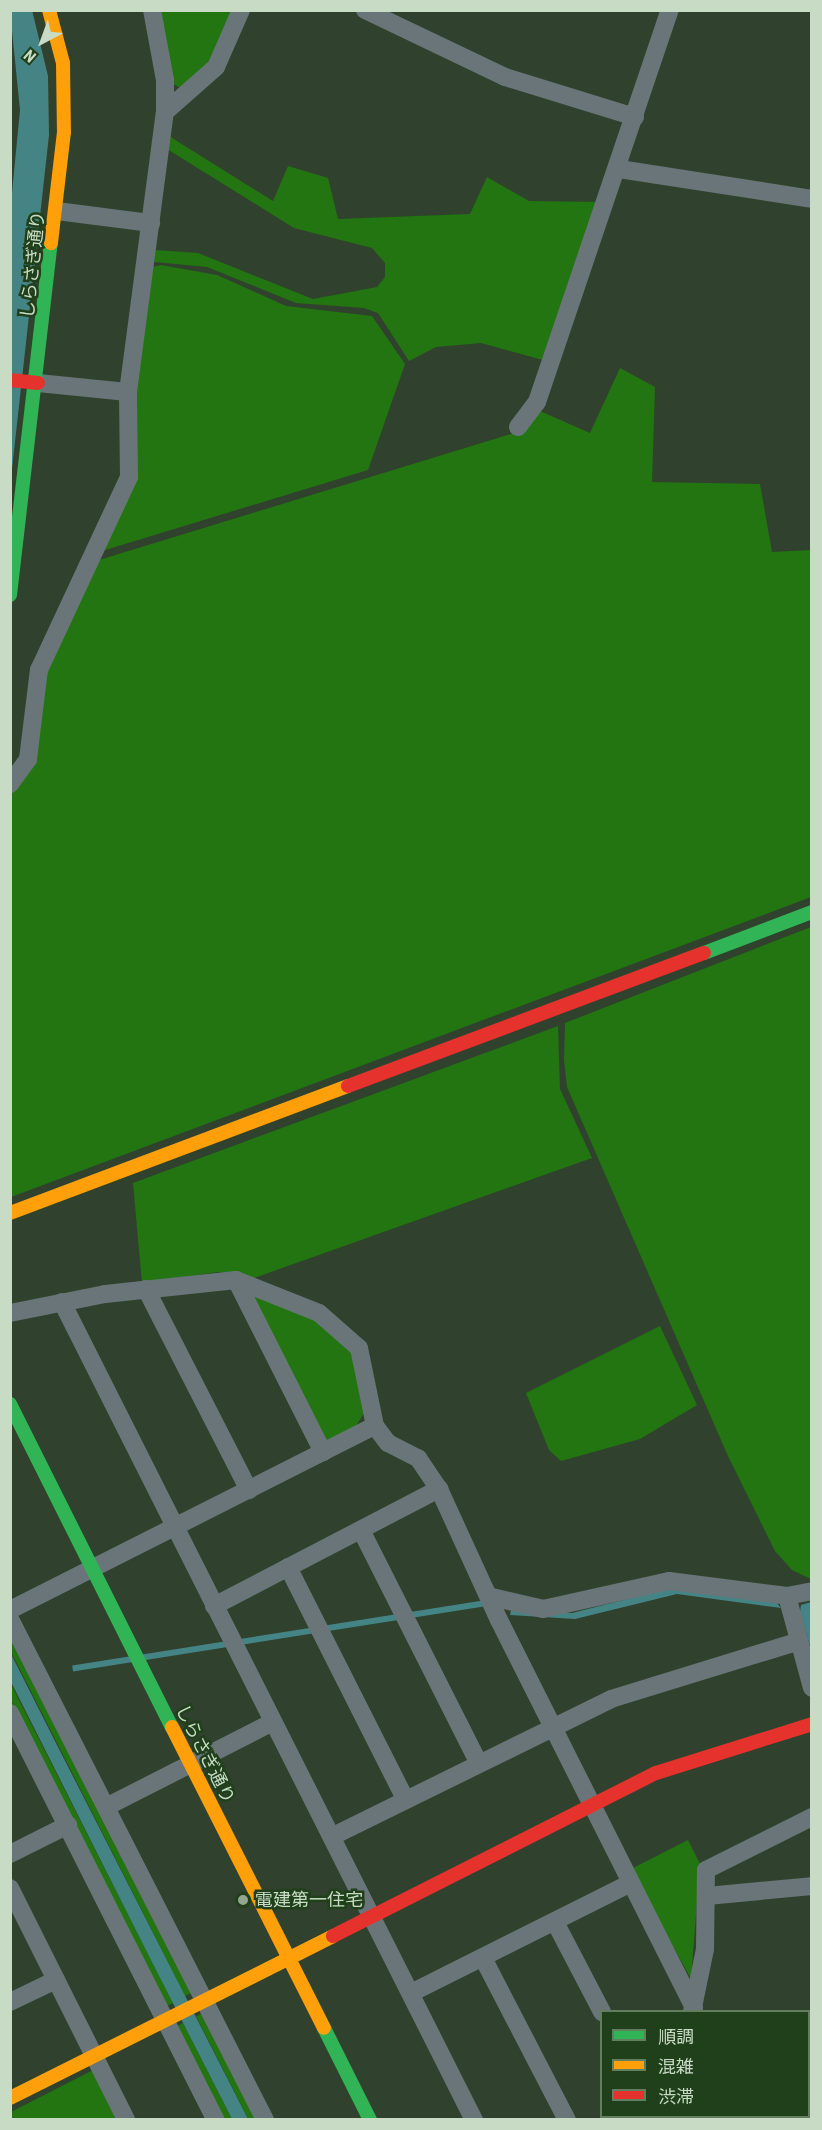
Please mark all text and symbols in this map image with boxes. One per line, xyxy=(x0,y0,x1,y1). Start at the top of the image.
north arrow xyxy=(12,12,72,72)
text: N xyxy=(20,46,40,66)
street label: しらさぎ通り xyxy=(17,210,49,320)
street label: しらさぎ通り xyxy=(171,1701,239,1807)
place label: 電建第一住宅 xyxy=(255,1889,363,1911)
marker: 電建第一住宅 xyxy=(236,1893,250,1907)
legend xyxy=(600,2010,810,2118)
text: 順調 xyxy=(658,2026,694,2047)
text: 混雑 xyxy=(658,2056,694,2077)
text: 渋滞 xyxy=(658,2086,694,2107)

